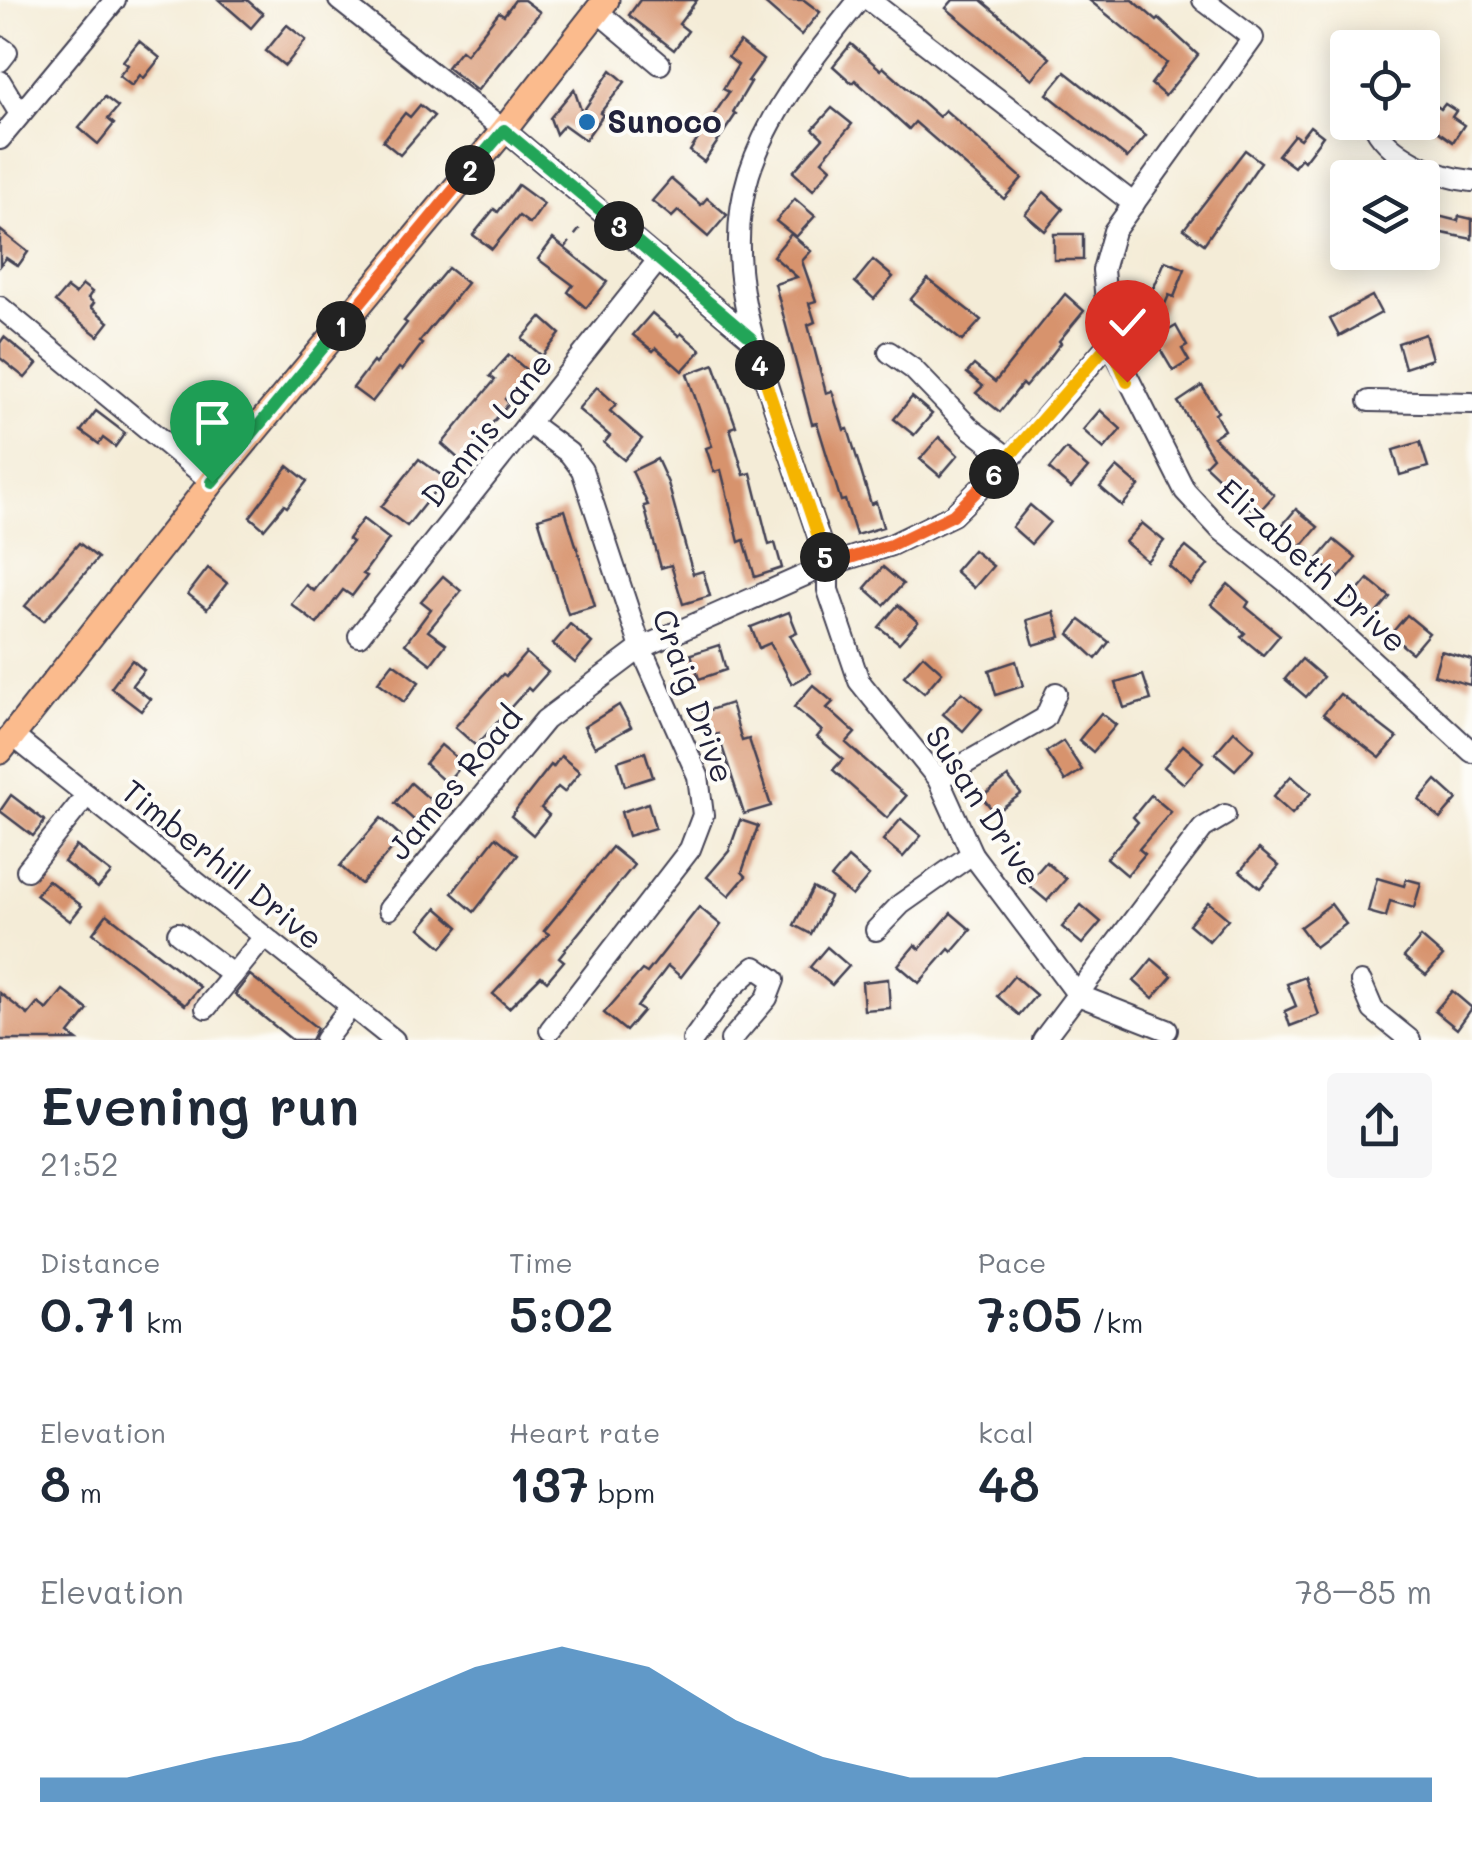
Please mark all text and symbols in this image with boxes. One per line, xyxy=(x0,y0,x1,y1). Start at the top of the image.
map controls xyxy=(1330,30,1440,270)
button: locate xyxy=(1330,30,1440,140)
place label: Sunoco xyxy=(607,99,722,141)
marker: Sunoco xyxy=(576,111,598,133)
pin: 2 xyxy=(445,145,495,195)
text: 2 xyxy=(462,152,478,188)
button: layers xyxy=(1330,160,1440,270)
pin: 3 xyxy=(594,201,644,251)
text: 3 xyxy=(611,208,627,244)
pin xyxy=(1085,280,1170,383)
icon: check xyxy=(1100,295,1155,350)
pin: 1 xyxy=(316,301,366,351)
text: 1 xyxy=(335,308,347,344)
pin: 4 xyxy=(735,340,785,390)
street label: Dennis Lane xyxy=(410,343,561,515)
text: 4 xyxy=(751,347,769,383)
pin xyxy=(170,380,255,483)
icon: arrive xyxy=(185,395,240,450)
pin: 6 xyxy=(969,449,1019,499)
text: 6 xyxy=(986,456,1002,492)
street label: Elizabeth Drive xyxy=(1210,468,1417,661)
pin: 5 xyxy=(800,532,850,582)
text: 5 xyxy=(817,539,833,575)
street label: Craig Drive xyxy=(644,603,746,788)
street label: James Road xyxy=(377,696,530,867)
street label: Susan Drive xyxy=(917,716,1052,893)
street label: Timberhill Drive xyxy=(114,769,333,958)
text: Evening run xyxy=(40,1068,359,1140)
button: share xyxy=(1327,1073,1432,1178)
text: 21:52 xyxy=(40,1142,119,1184)
text: Distance xyxy=(40,1244,161,1280)
text: Time xyxy=(509,1244,573,1280)
text: Pace xyxy=(978,1244,1046,1280)
text: 0.71 xyxy=(40,1280,137,1346)
text: 5:02 xyxy=(509,1280,614,1346)
text: 7:05 xyxy=(978,1280,1083,1346)
text: km xyxy=(137,1304,183,1340)
text: /km xyxy=(1083,1304,1143,1340)
text: Elevation xyxy=(40,1414,166,1450)
text: Heart rate xyxy=(509,1414,660,1450)
text: kcal xyxy=(978,1414,1034,1450)
text: 8 xyxy=(40,1450,71,1516)
text: 137 xyxy=(509,1450,589,1516)
text: 48 xyxy=(978,1450,1040,1516)
text: m xyxy=(71,1474,102,1510)
text: bpm xyxy=(589,1474,655,1510)
text: Elevation xyxy=(40,1570,184,1612)
text: 78–85 m xyxy=(1295,1570,1432,1612)

